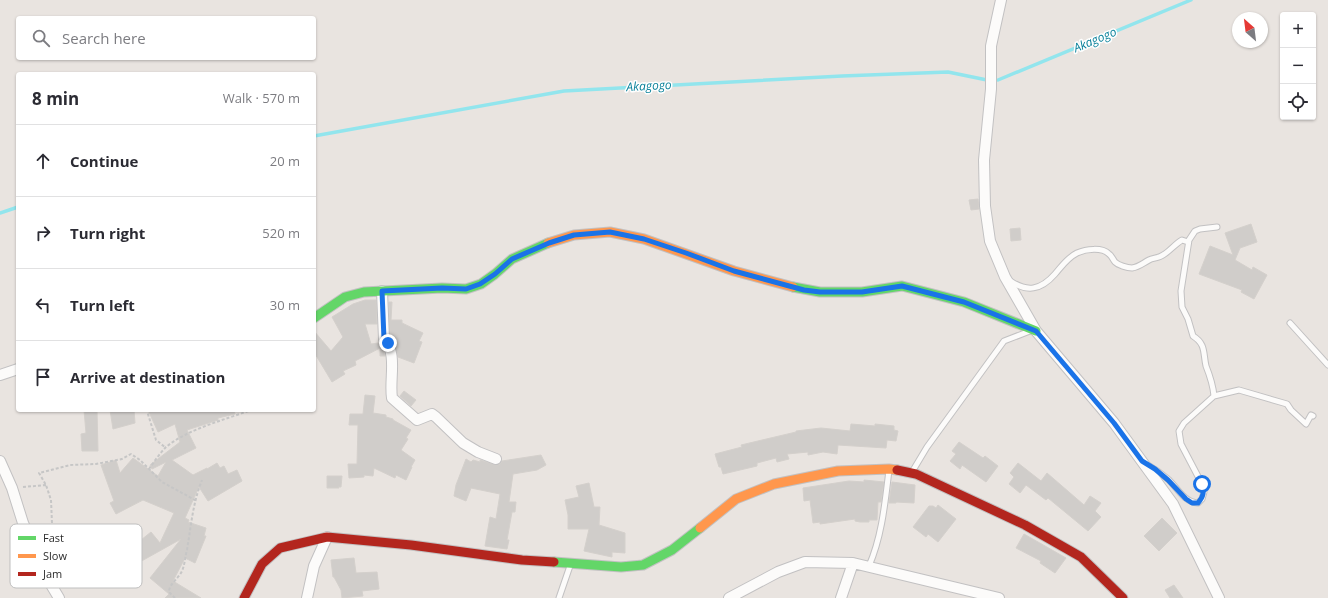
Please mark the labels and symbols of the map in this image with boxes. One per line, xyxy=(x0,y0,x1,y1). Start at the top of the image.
north arrow xyxy=(1232,12,1268,48)
water label: Akagogo xyxy=(1070,23,1119,57)
water label: Akagogo xyxy=(625,76,672,95)
route end xyxy=(379,334,397,352)
route start xyxy=(1193,475,1211,493)
legend xyxy=(10,524,142,588)
text: Fast xyxy=(43,530,64,545)
text: Slow xyxy=(43,548,67,563)
text: Jam xyxy=(42,566,62,581)

